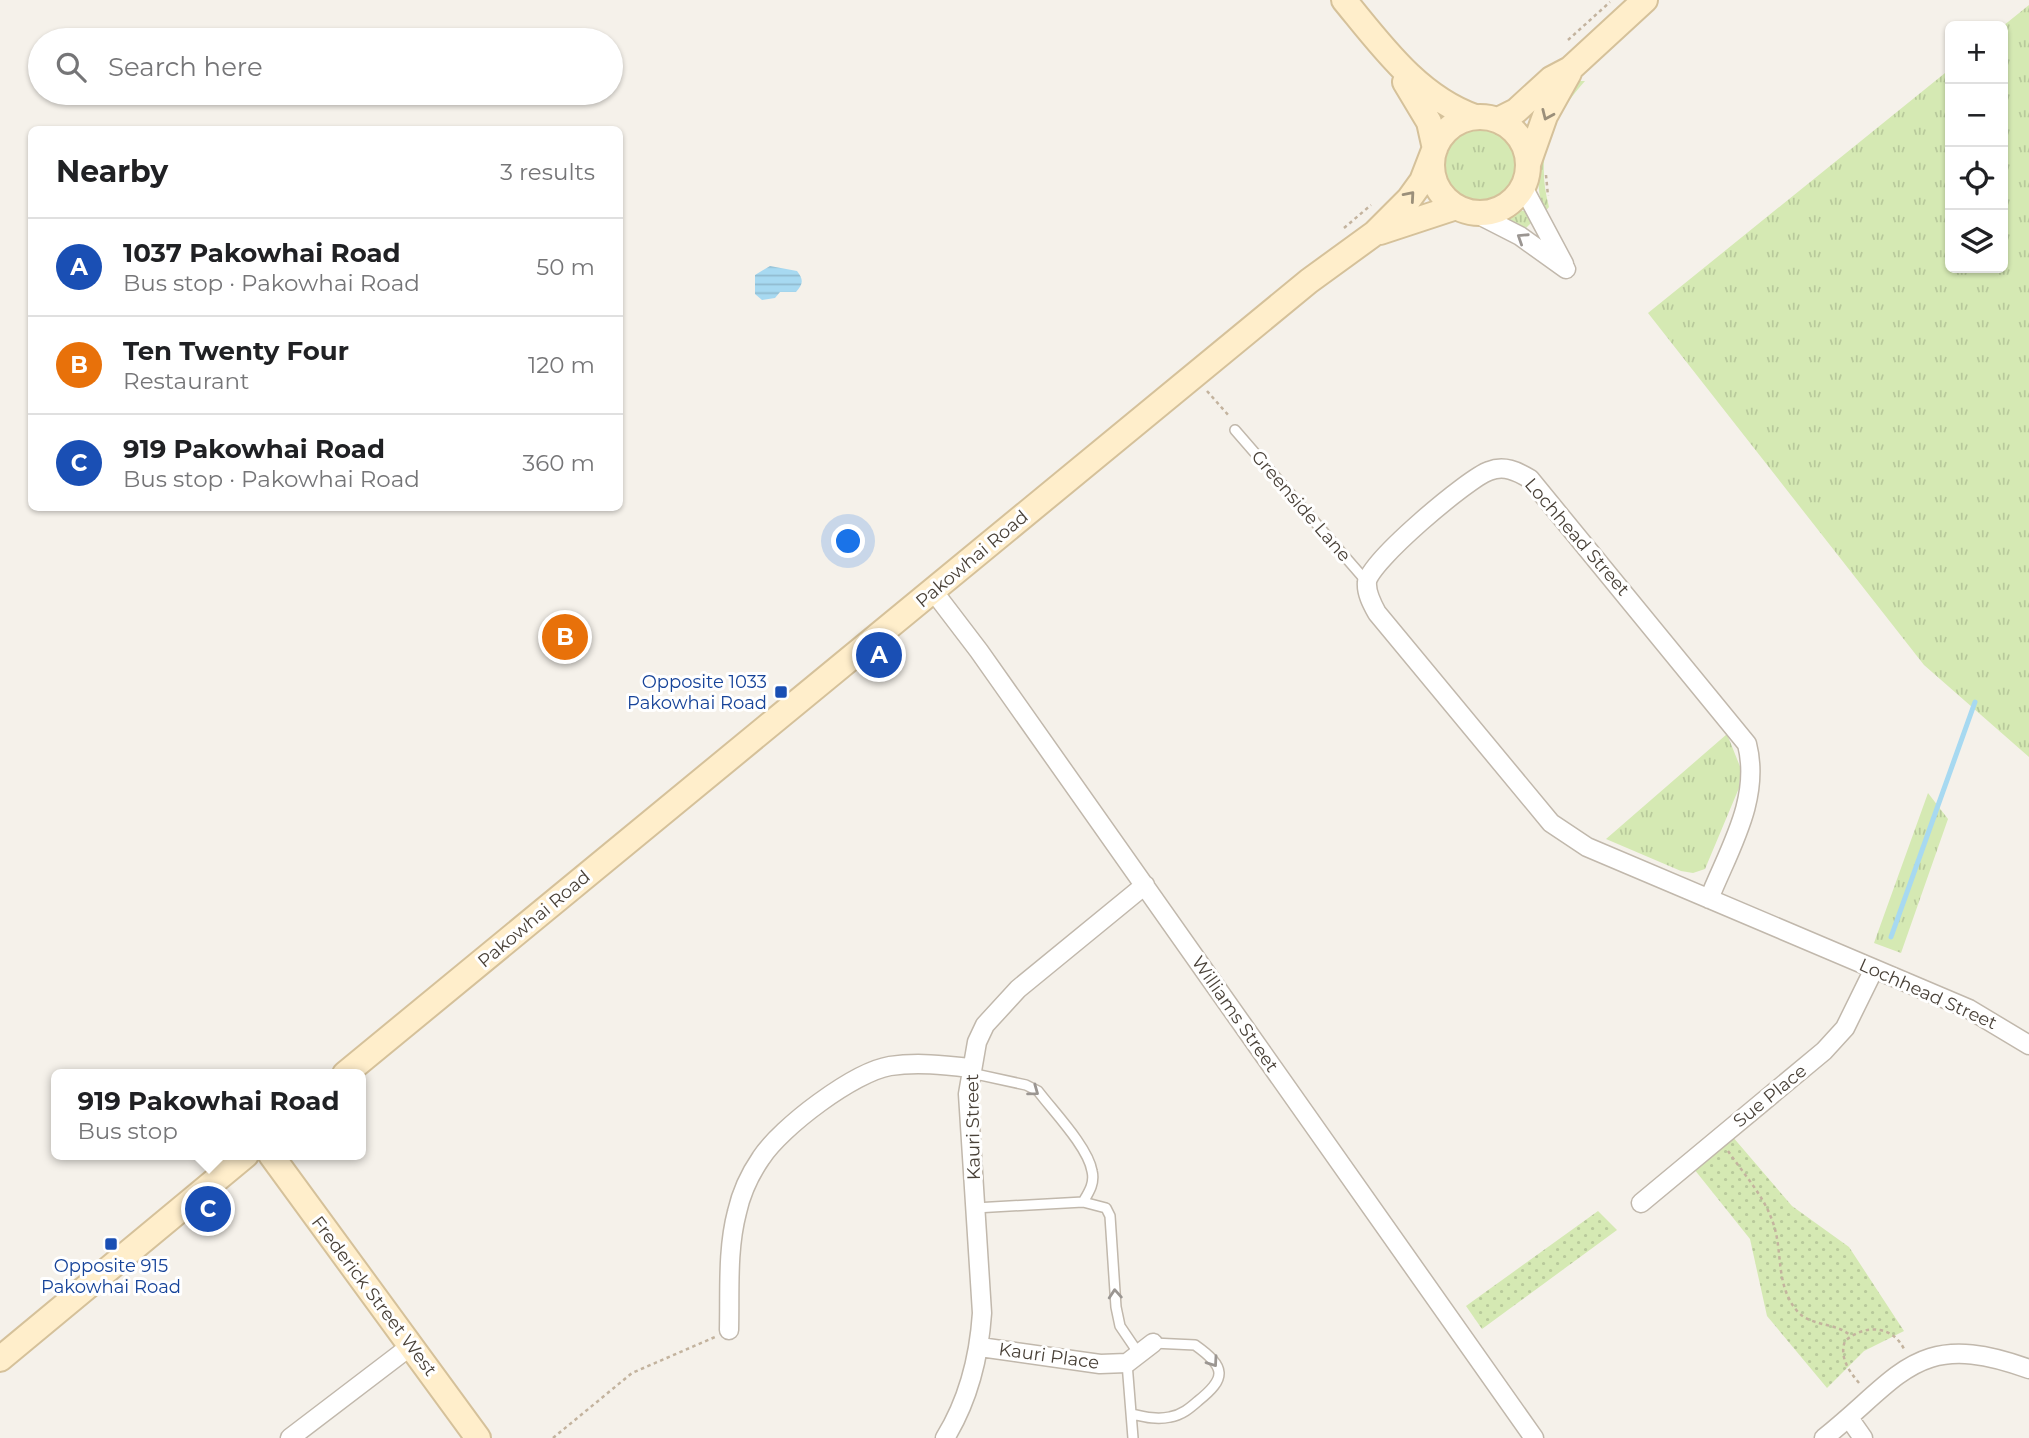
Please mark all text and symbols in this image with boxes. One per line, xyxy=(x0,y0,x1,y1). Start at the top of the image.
map controls xyxy=(1945,21,2008,273)
button: + xyxy=(1945,21,2008,84)
search box xyxy=(28,28,623,105)
icon: search xyxy=(52,48,90,86)
text: Search here xyxy=(108,51,263,83)
button: − xyxy=(1945,84,2008,147)
one-way arrow xyxy=(1541,108,1555,120)
button: locate xyxy=(1945,147,2008,210)
text: Nearby xyxy=(56,153,168,190)
text: 3 results xyxy=(500,158,595,186)
one-way arrow xyxy=(1402,191,1414,204)
button: layers xyxy=(1945,210,2008,273)
one-way arrow xyxy=(1517,234,1530,247)
text: 1037 Pakowhai Road xyxy=(123,237,401,269)
text: A xyxy=(70,253,88,281)
text: 50 m xyxy=(536,253,595,281)
text: Bus stop · Pakowhai Road xyxy=(123,269,420,297)
text: Ten Twenty Four xyxy=(123,335,349,367)
text: B xyxy=(70,351,88,379)
text: 120 m xyxy=(528,351,595,379)
text: Restaurant xyxy=(123,367,249,395)
text: 919 Pakowhai Road xyxy=(123,433,385,465)
street label: Greenside Lane xyxy=(1247,446,1355,566)
text: C xyxy=(71,449,87,477)
text: 360 m xyxy=(522,449,595,477)
text: Bus stop · Pakowhai Road xyxy=(123,465,420,493)
street label: Lochhead Street xyxy=(1520,474,1634,600)
street label: Pakowhai Road xyxy=(911,506,1033,612)
your location xyxy=(831,524,865,558)
pin: B xyxy=(542,611,588,663)
pin: A xyxy=(856,629,902,681)
place label: Opposite 1033 Pakowhai Road xyxy=(627,671,767,714)
marker: Opposite 1033 Pakowhai Road xyxy=(773,684,789,700)
street label: Pakowhai Road xyxy=(473,866,595,972)
street label: Williams Street xyxy=(1187,952,1283,1076)
street label: Lochhead Street xyxy=(1856,954,2000,1034)
street label: Sue Place xyxy=(1729,1060,1811,1132)
popup xyxy=(51,1069,366,1160)
street label: Kauri Street xyxy=(961,1074,985,1180)
one-way arrow xyxy=(1026,1083,1038,1095)
text: 919 Pakowhai Road xyxy=(78,1085,339,1117)
text: Bus stop xyxy=(78,1117,178,1145)
pin: C xyxy=(185,1183,231,1235)
street label: Frederick Street West xyxy=(307,1212,441,1380)
marker: Opposite 915 Pakowhai Road xyxy=(103,1236,119,1252)
place label: Opposite 915 Pakowhai Road xyxy=(41,1255,181,1298)
one-way arrow xyxy=(1108,1288,1123,1299)
street label: Kauri Place xyxy=(997,1338,1101,1374)
one-way arrow xyxy=(1205,1354,1217,1367)

